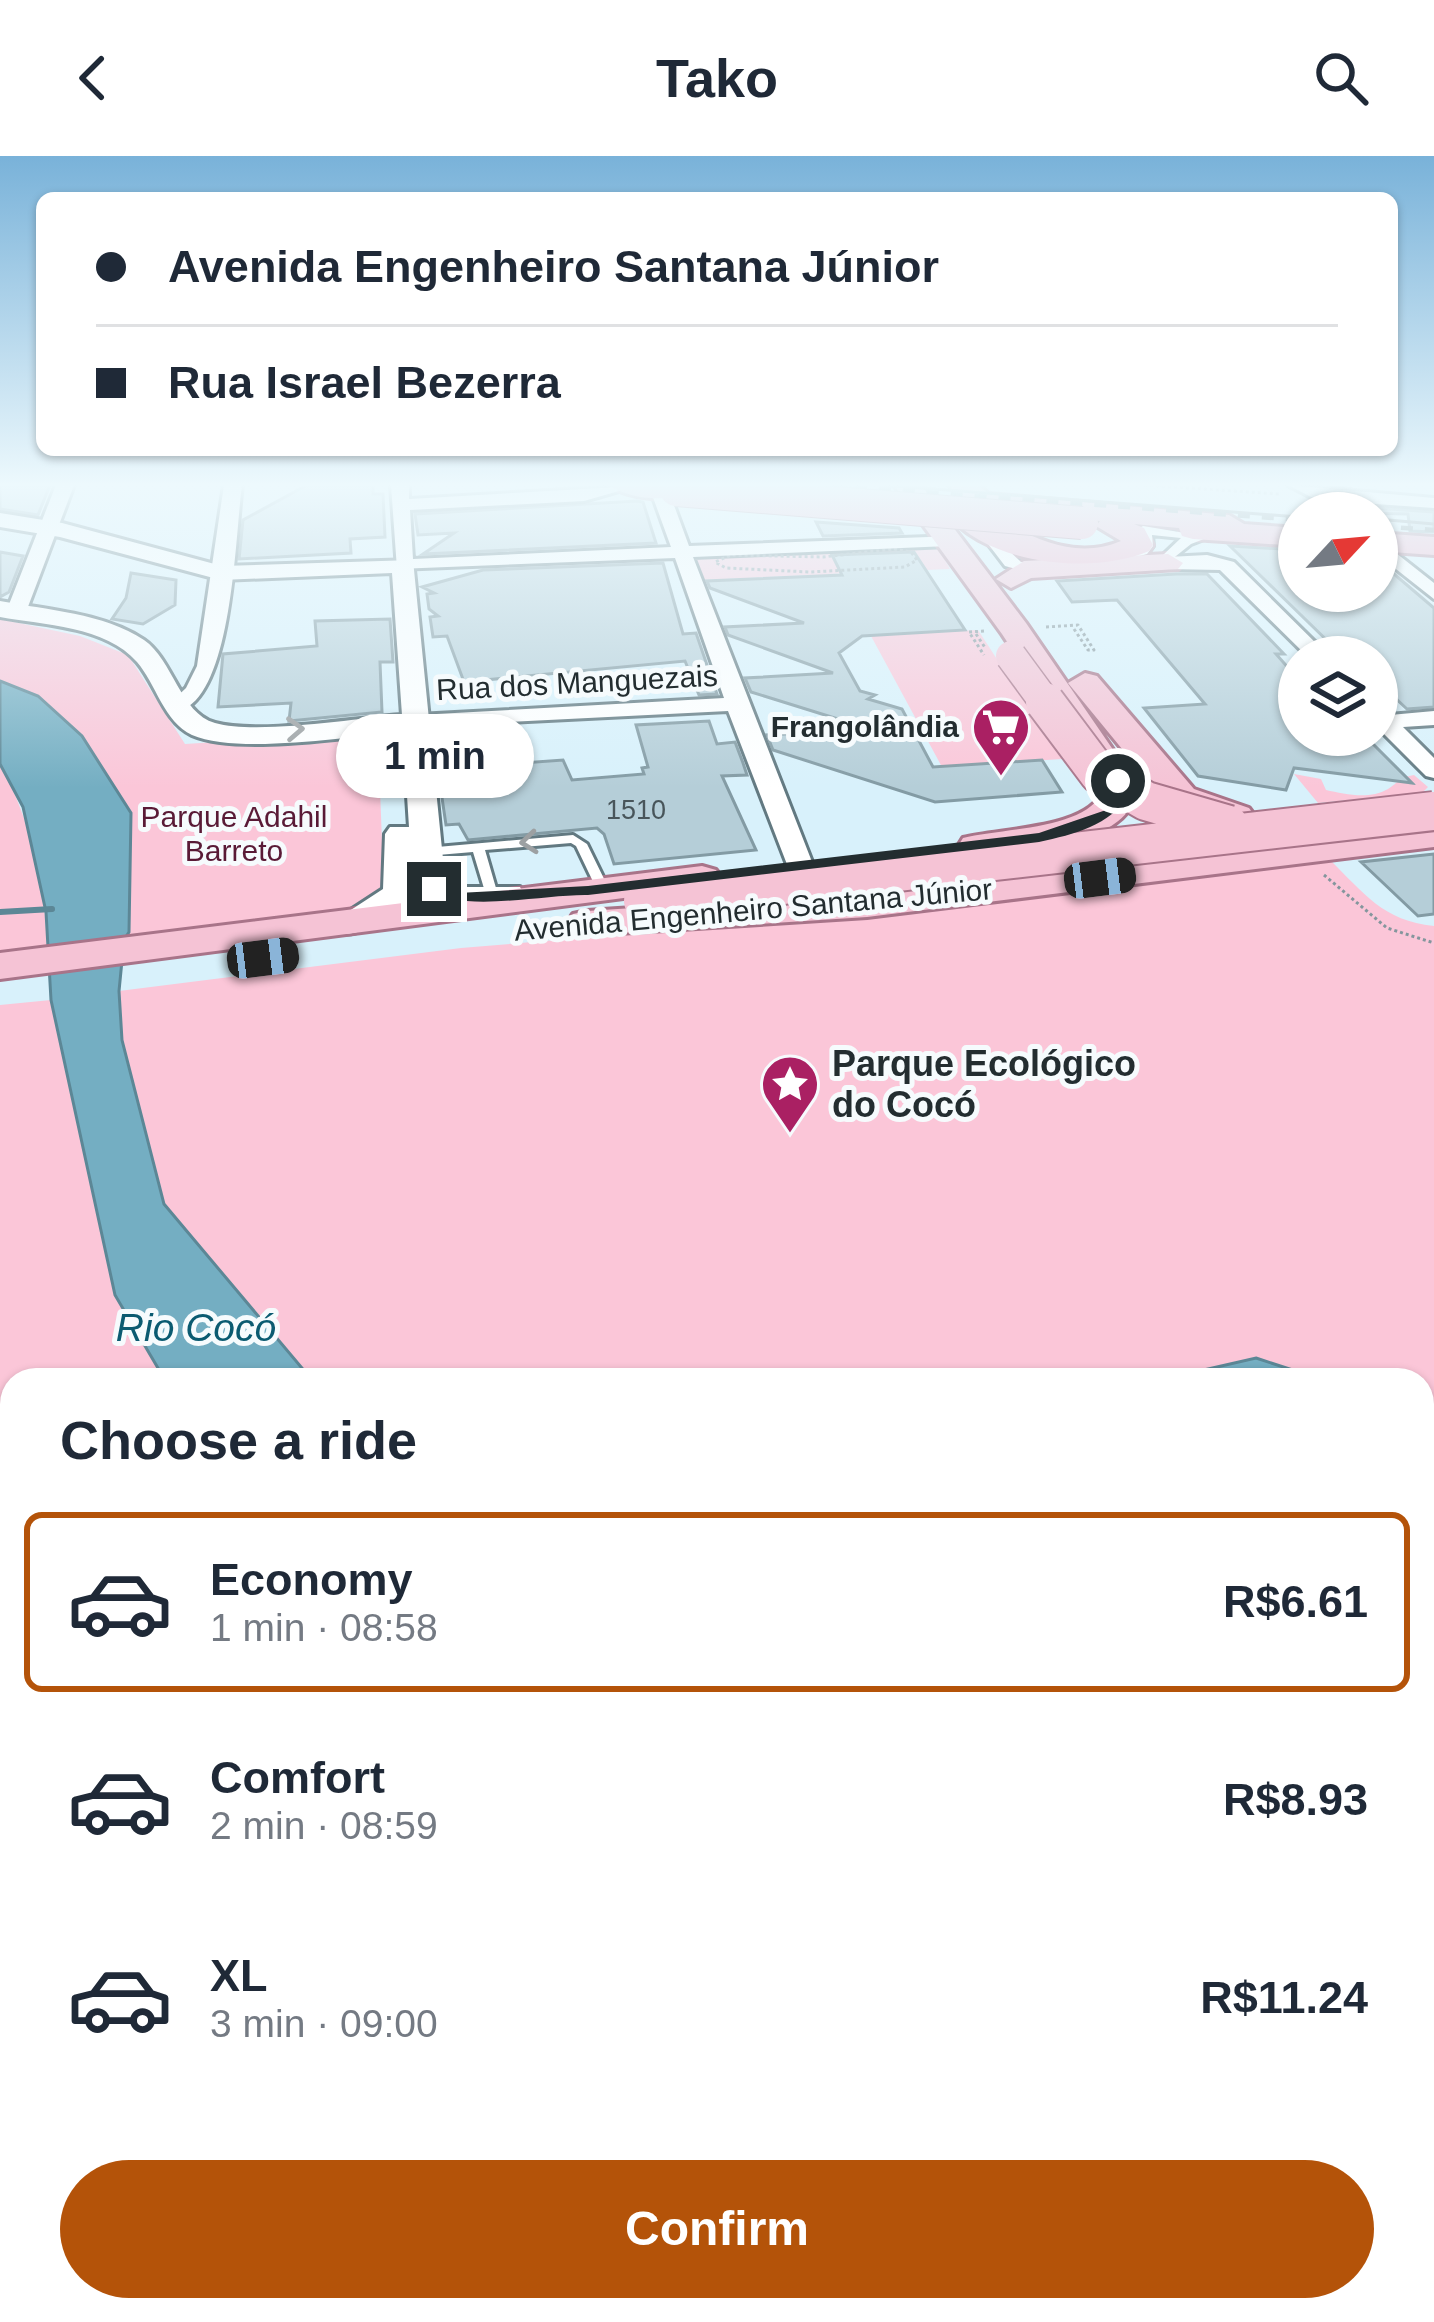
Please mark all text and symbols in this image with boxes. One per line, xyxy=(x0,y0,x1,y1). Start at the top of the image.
icon: back xyxy=(60,45,126,111)
icon: search xyxy=(1308,45,1374,111)
text: Tako xyxy=(656,48,778,108)
text: Avenida Engenheiro Santana Júnior xyxy=(168,241,939,292)
text: Rua Israel Bezerra xyxy=(168,357,561,408)
north arrow xyxy=(1278,492,1398,612)
map controls xyxy=(1278,492,1398,756)
button: layers xyxy=(1278,636,1398,756)
street label: Rua dos Manguezais xyxy=(435,659,719,706)
supermarket icon: Frangolândia xyxy=(970,696,1032,778)
place label: Frangolândia xyxy=(771,710,959,743)
callout: 1 min xyxy=(335,715,533,799)
one-way arrow xyxy=(286,716,305,742)
text: 1 min xyxy=(384,734,486,777)
route start xyxy=(1091,754,1145,808)
house number: 1510 xyxy=(606,795,666,825)
park label: Parque Adahil Barreto xyxy=(141,800,327,867)
one-way arrow xyxy=(519,829,538,854)
car xyxy=(1062,856,1138,900)
route end xyxy=(407,862,461,916)
street label: Avenida Engenheiro Santana Júnior xyxy=(513,872,993,947)
car xyxy=(225,936,301,980)
place label: Parque Ecológico do Cocó xyxy=(832,1043,1136,1125)
place icon: Parque Ecológico do Cocó xyxy=(759,1053,821,1135)
water label: Rio Cocó xyxy=(116,1306,276,1349)
text: Choose a ride xyxy=(60,1410,417,1470)
icon: car xyxy=(66,1548,174,1656)
text: Economy xyxy=(210,1554,413,1605)
text: R$6.61 xyxy=(1223,1576,1368,1627)
text: 1 min · 08:58 xyxy=(210,1606,438,1649)
icon: car xyxy=(66,1746,174,1854)
text: Comfort xyxy=(210,1752,385,1803)
text: R$8.93 xyxy=(1223,1774,1368,1825)
text: 2 min · 08:59 xyxy=(210,1804,438,1847)
icon: car xyxy=(66,1944,174,2052)
text: XL xyxy=(210,1950,268,2001)
text: R$11.24 xyxy=(1200,1972,1368,2023)
text: 3 min · 09:00 xyxy=(210,2002,438,2045)
button: Confirm xyxy=(60,2160,1374,2298)

